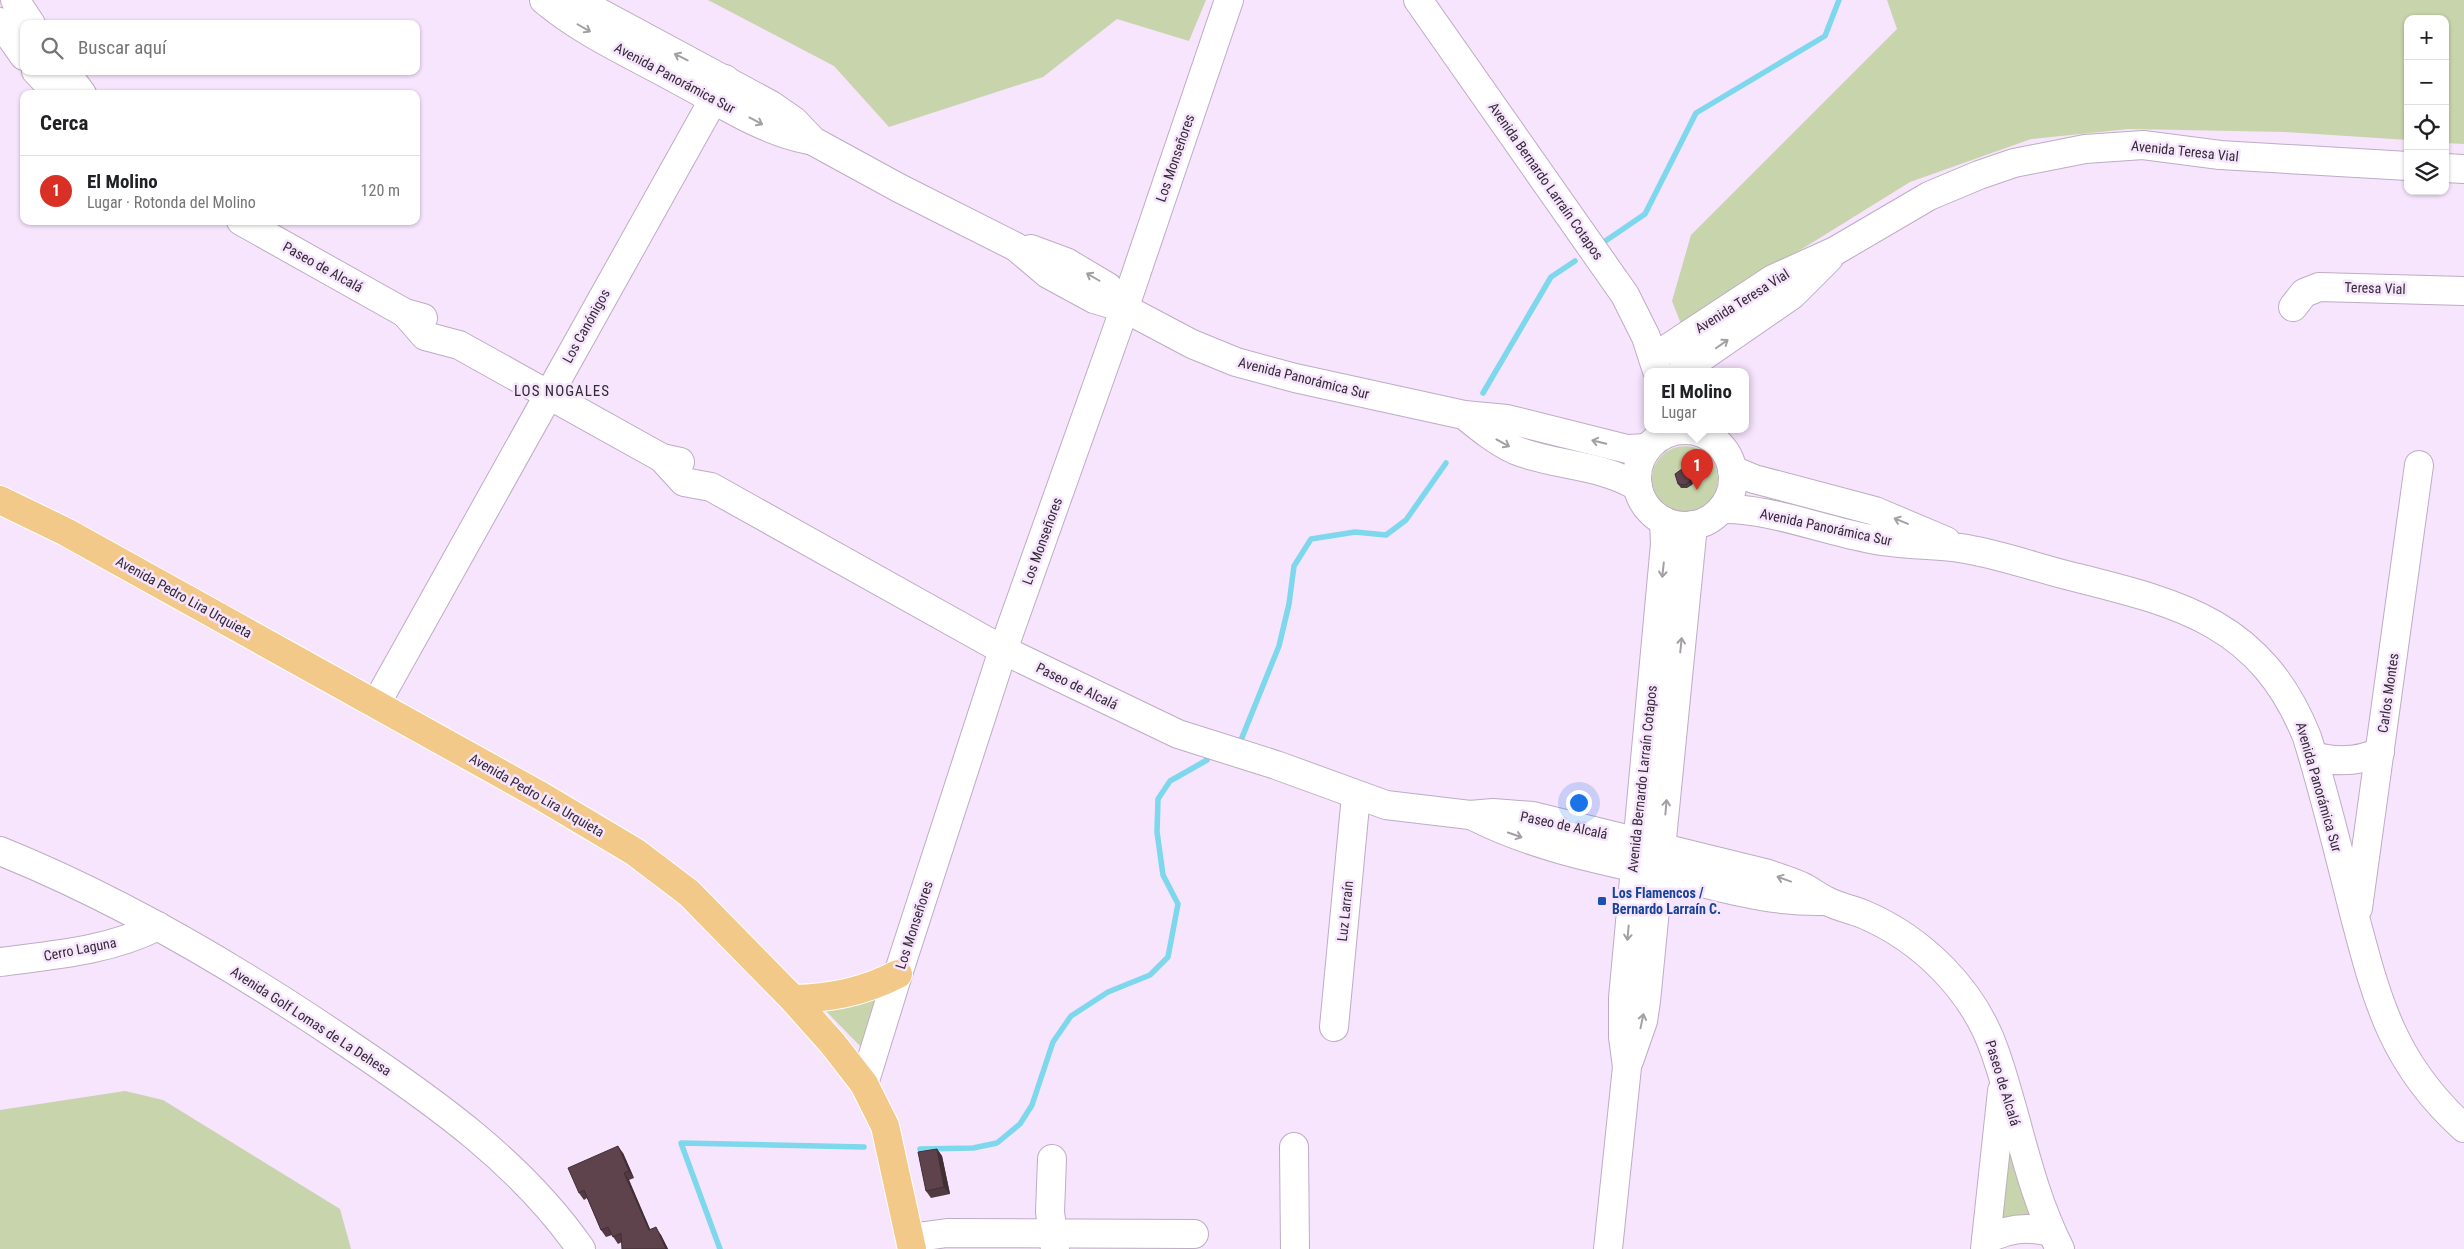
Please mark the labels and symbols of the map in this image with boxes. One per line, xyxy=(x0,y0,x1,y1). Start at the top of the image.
one-way arrow xyxy=(577,23,591,33)
street label: Avenida Panorámica Sur xyxy=(612,39,738,117)
one-way arrow xyxy=(674,52,689,61)
street label: Avenida Bernardo Larraín Cotapos xyxy=(1486,99,1606,263)
street label: Los Monseñores xyxy=(1153,112,1197,204)
one-way arrow xyxy=(748,117,763,126)
street label: Avenida Teresa Vial xyxy=(2130,137,2240,165)
street label: Paseo de Alcalá xyxy=(280,239,366,295)
street label: Avenida Teresa Vial xyxy=(1692,266,1792,336)
one-way arrow xyxy=(1086,272,1101,282)
street label: Teresa Vial xyxy=(2344,279,2406,297)
street label: Los Canónigos xyxy=(559,286,613,366)
one-way arrow xyxy=(1715,339,1729,349)
street label: Avenida Panorámica Sur xyxy=(1237,354,1371,402)
district label: LOS NOGALES xyxy=(514,382,610,400)
one-way arrow xyxy=(1592,437,1608,447)
one-way arrow xyxy=(1496,439,1510,449)
pin: 1 xyxy=(1681,449,1713,490)
street label: Los Monseñores xyxy=(1019,495,1065,587)
street label: Avenida Panorámica Sur xyxy=(1759,505,1893,549)
one-way arrow xyxy=(1893,515,1908,524)
street label: Avenida Pedro Lira Urquieta xyxy=(113,553,255,641)
one-way arrow xyxy=(1658,561,1668,577)
one-way arrow xyxy=(1676,637,1686,653)
street label: Carlos Montes xyxy=(2374,652,2402,734)
street label: Paseo de Alcalá xyxy=(1034,659,1120,713)
street label: Avenida Bernardo Larraín Cotapos xyxy=(1624,685,1660,873)
street label: Avenida Panorámica Sur xyxy=(2293,720,2345,854)
street label: Avenida Pedro Lira Urquieta xyxy=(467,750,607,840)
your location xyxy=(1566,790,1592,816)
one-way arrow xyxy=(1661,799,1671,815)
street label: Paseo de Alcalá xyxy=(1519,808,1609,842)
one-way arrow xyxy=(1507,831,1522,840)
one-way arrow xyxy=(1776,874,1792,883)
street label: Los Monseñores xyxy=(892,879,936,971)
street label: Luz Larraín xyxy=(1334,880,1356,942)
place label: Los Flamencos / Bernardo Larraín C. xyxy=(1612,885,1721,917)
marker: Los Flamencos / Bernardo Larraín C. xyxy=(1596,895,1608,907)
one-way arrow xyxy=(1623,924,1633,940)
street label: Cerro Laguna xyxy=(42,934,118,964)
street label: Avenida Golf Lomas de La Dehesa xyxy=(228,963,394,1079)
one-way arrow xyxy=(1638,1014,1647,1030)
street label: Paseo de Alcalá xyxy=(1982,1038,2024,1128)

